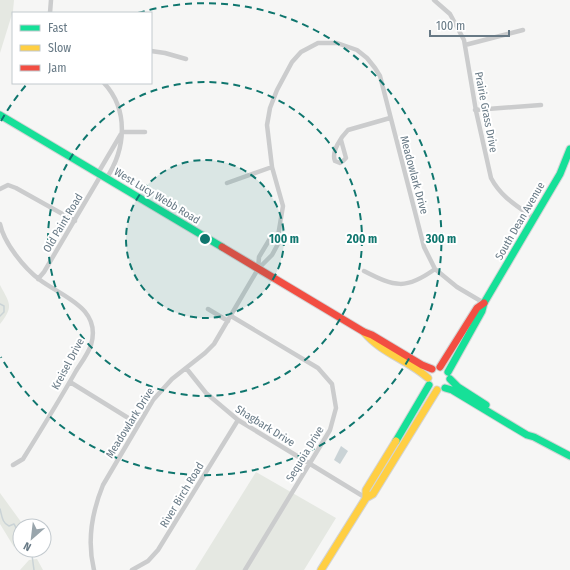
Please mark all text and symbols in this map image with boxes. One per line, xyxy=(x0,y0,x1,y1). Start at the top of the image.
legend xyxy=(12,12,152,84)
scale bar xyxy=(430,12,509,38)
text: 100 m xyxy=(436,19,465,33)
text: Fast xyxy=(48,21,67,35)
text: Slow xyxy=(48,41,71,55)
text: Jam xyxy=(48,61,66,75)
street label: Prairie Grass Drive xyxy=(472,70,500,154)
street label: Meadowlark Drive xyxy=(397,134,431,216)
street label: West Lucy Webb Road xyxy=(112,165,202,227)
street label: South Dean Avenue xyxy=(492,180,548,262)
street label: Old Paint Road xyxy=(40,191,86,255)
centre of rings xyxy=(198,232,212,246)
text: 100 m xyxy=(269,232,299,246)
text: 200 m xyxy=(346,232,377,246)
text: 300 m xyxy=(425,232,456,246)
street label: Kreisel Drive xyxy=(49,336,87,392)
street label: Meadowlark Drive xyxy=(103,385,157,461)
street label: Shagbark Drive xyxy=(233,403,297,449)
street label: Sequoia Drive xyxy=(283,424,327,484)
street label: River Birch Road xyxy=(157,460,207,530)
north arrow xyxy=(12,518,52,558)
text: N xyxy=(22,539,34,554)

